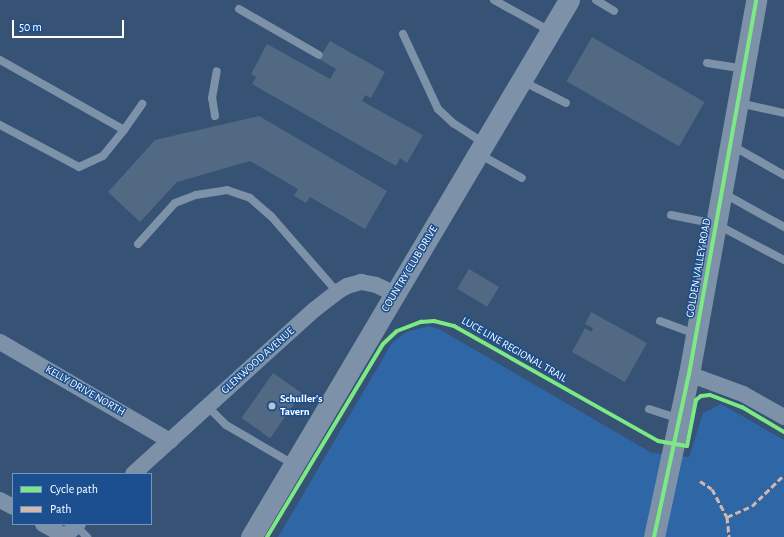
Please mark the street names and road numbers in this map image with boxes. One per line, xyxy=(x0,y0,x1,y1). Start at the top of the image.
street label: GOLDEN VALLEY ROAD xyxy=(684,217,714,319)
street label: COUNTRY CLUB DRIVE xyxy=(379,224,441,314)
street label: LUCE LINE REGIONAL TRAIL xyxy=(459,314,569,386)
street label: GLENWOOD AVENUE xyxy=(219,325,297,397)
street label: KELLY DRIVE NORTH xyxy=(43,363,127,419)

